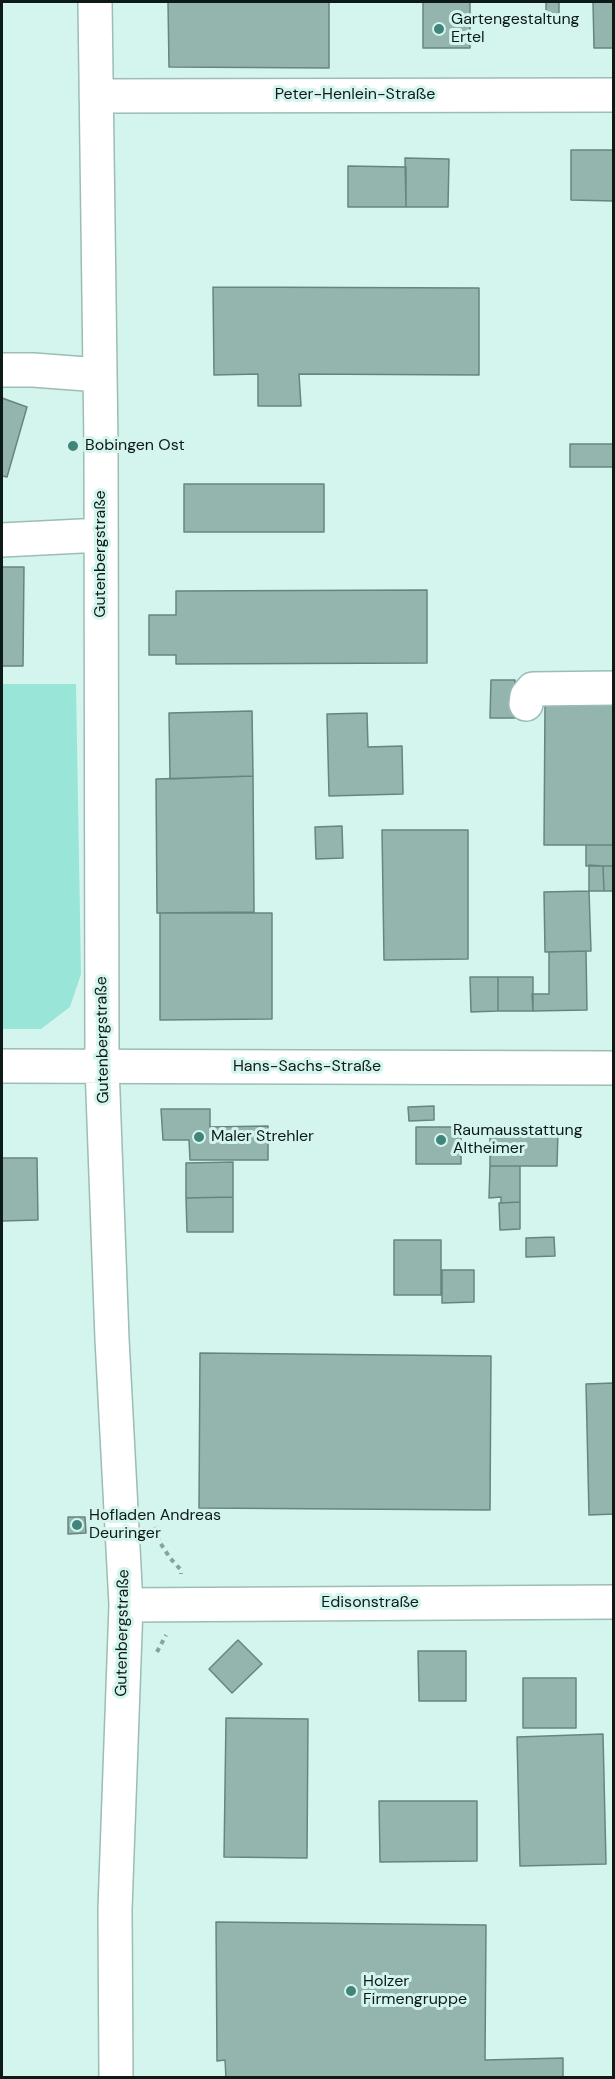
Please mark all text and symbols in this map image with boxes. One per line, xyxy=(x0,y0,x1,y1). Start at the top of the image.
place label: Gartengestaltung Ertel xyxy=(451,10,580,48)
marker: Gartengestaltung Ertel xyxy=(432,22,446,36)
street label: Peter-Henlein-Straße xyxy=(275,85,435,105)
place label: Bobingen Ost xyxy=(85,436,185,456)
marker: Bobingen Ost xyxy=(66,439,80,453)
street label: Gutenbergstraße xyxy=(91,490,111,618)
street label: Gutenbergstraße xyxy=(92,976,114,1104)
street label: Hans-Sachs-Straße xyxy=(233,1057,381,1077)
place label: Raumausstattung Altheimer xyxy=(453,1121,583,1159)
place label: Maler Strehler xyxy=(211,1127,314,1147)
marker: Maler Strehler xyxy=(192,1130,206,1144)
marker: Raumausstattung Altheimer xyxy=(434,1133,448,1147)
place label: Hofladen Andreas Deuringer xyxy=(89,1506,221,1544)
marker: Hofladen Andreas Deuringer xyxy=(70,1518,84,1532)
street label: Gutenbergstraße xyxy=(112,1569,134,1697)
street label: Edisonstraße xyxy=(321,1593,419,1613)
place label: Holzer Firmengruppe xyxy=(363,1972,467,2010)
marker: Holzer Firmengruppe xyxy=(344,1984,358,1998)

